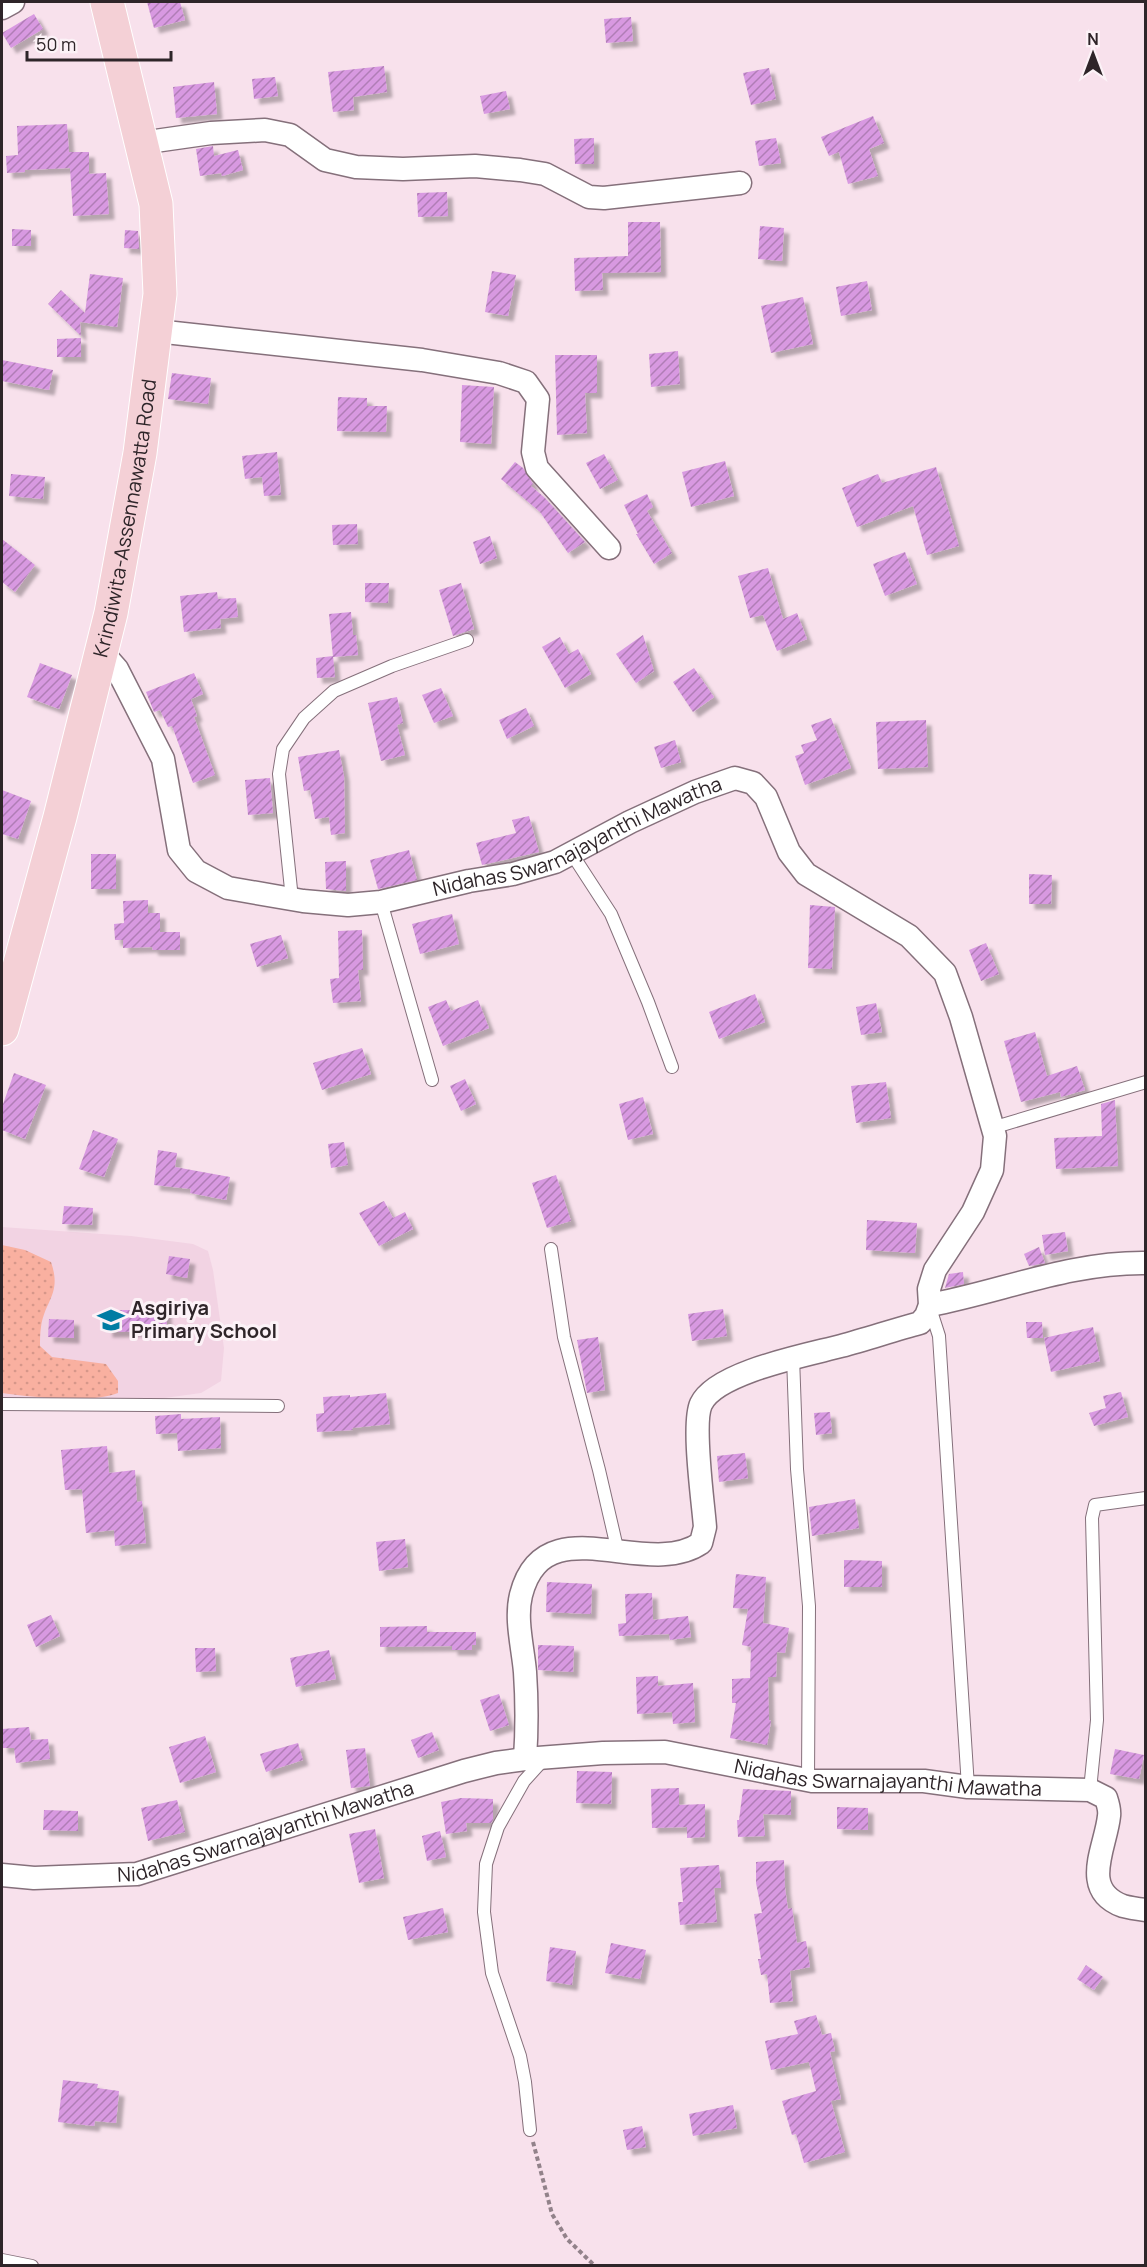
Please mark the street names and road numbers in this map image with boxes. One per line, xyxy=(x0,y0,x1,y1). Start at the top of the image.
street label: Krindiwita-Assennawatta Road xyxy=(86,377,162,660)
street label: Nidahas Swarnajayanthi Mawatha xyxy=(430,770,725,902)
street label: Nidahas Swarnajayanthi Mawatha xyxy=(732,1752,1042,1802)
street label: Nidahas Swarnajayanthi Mawatha xyxy=(117,1774,417,1888)

